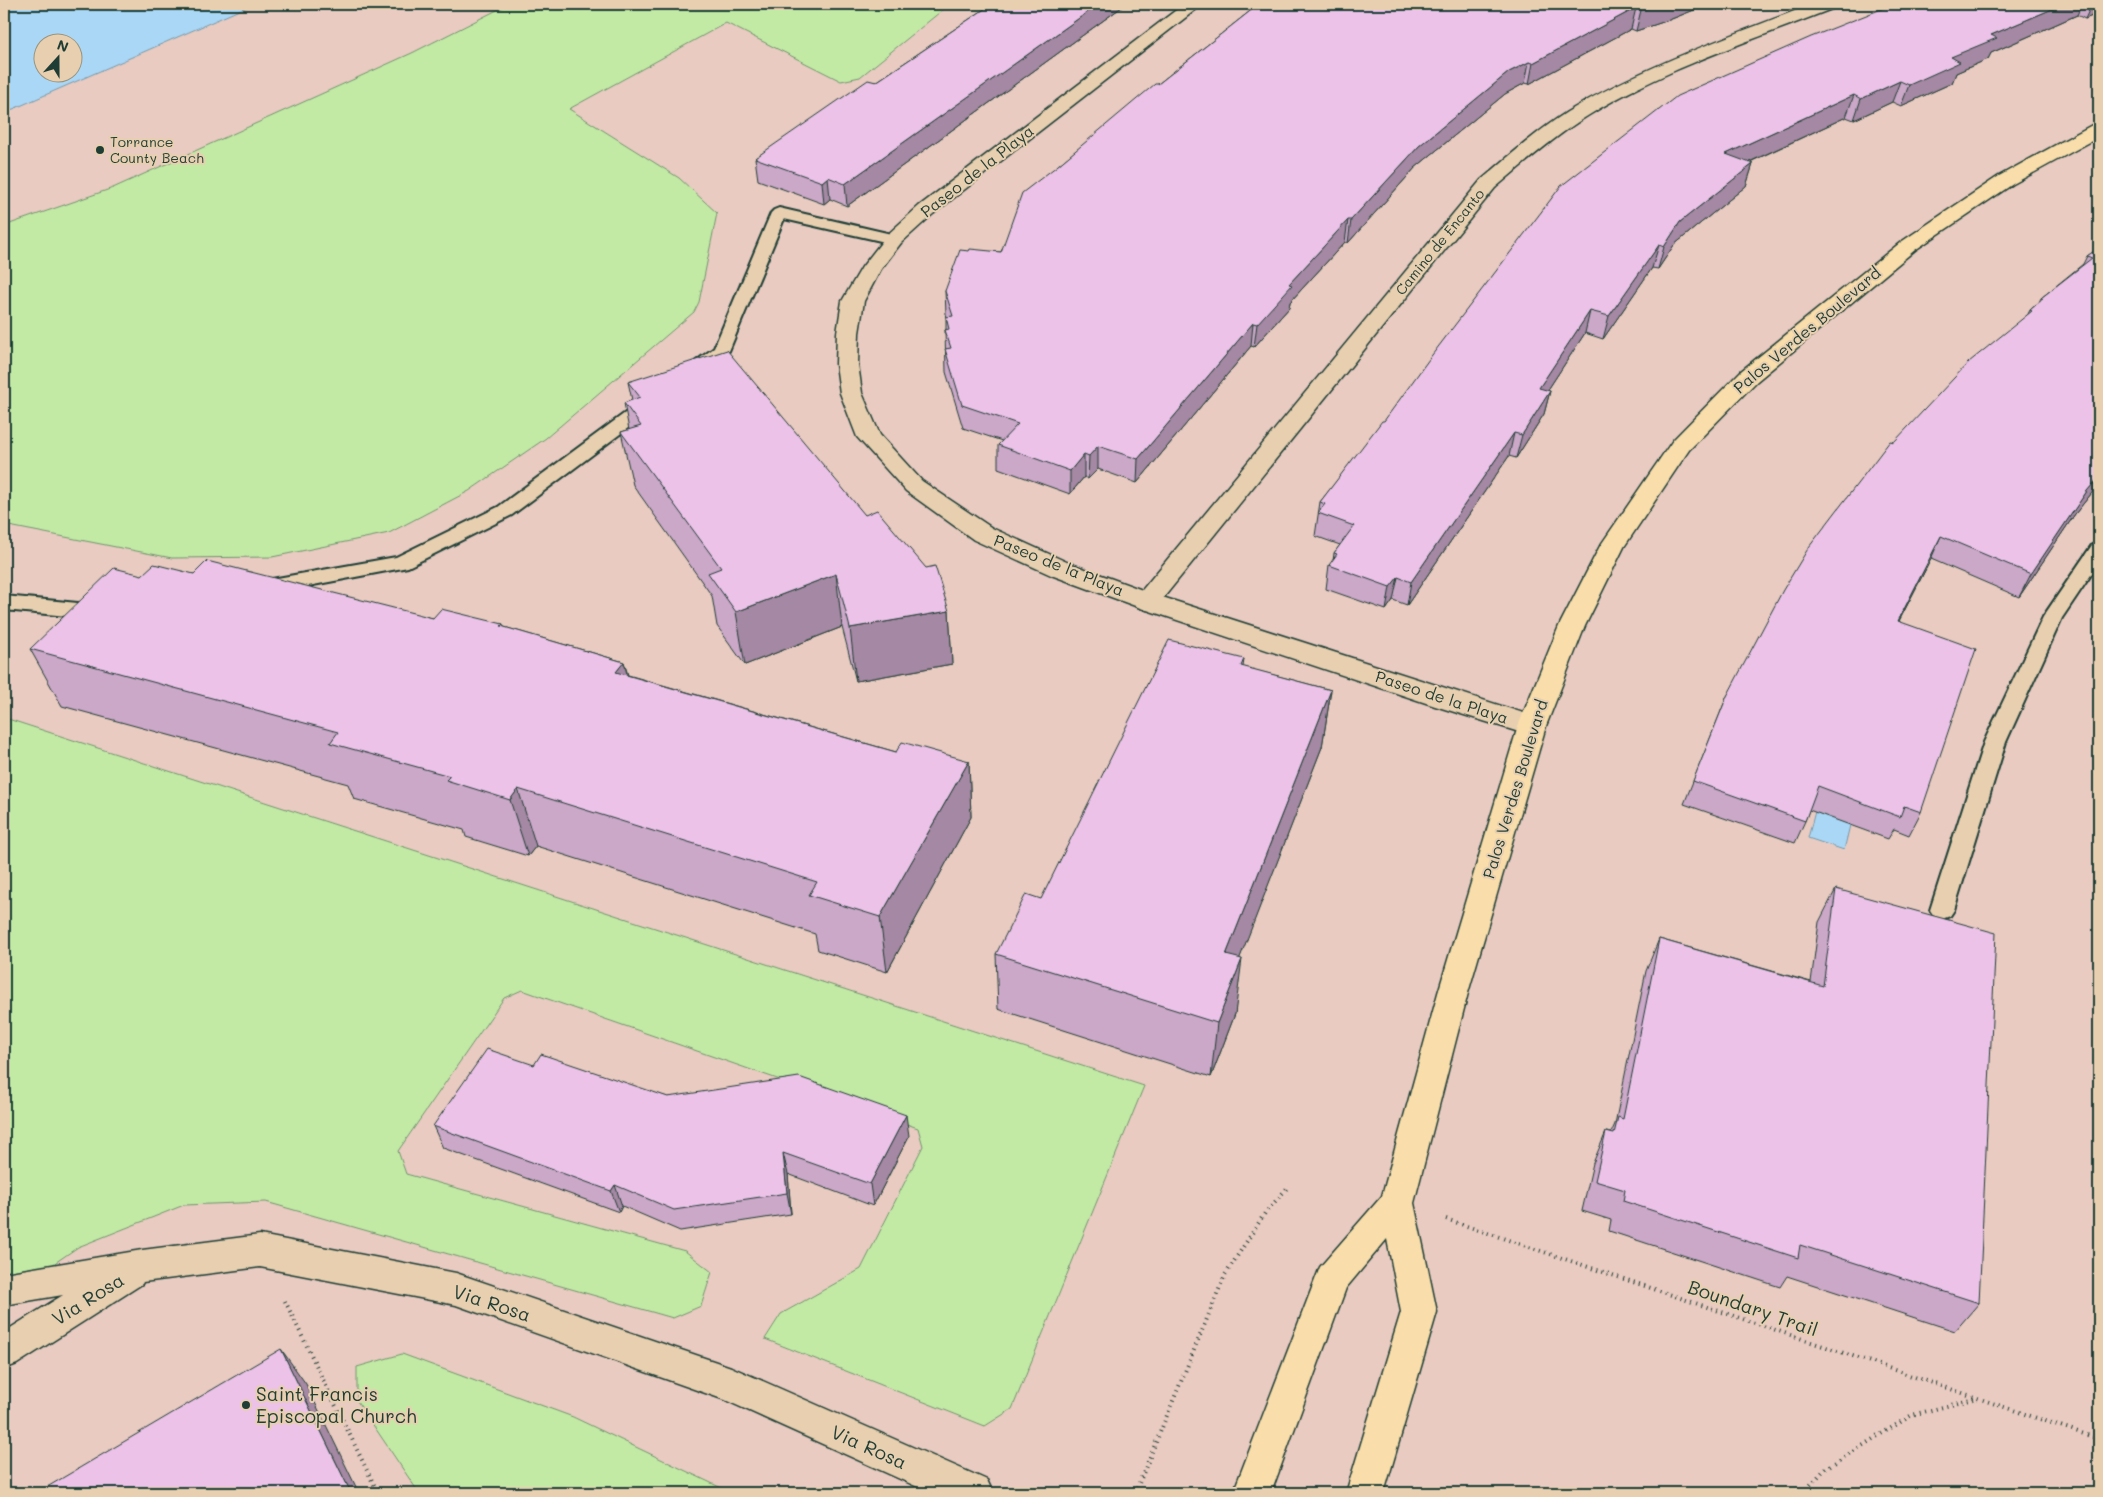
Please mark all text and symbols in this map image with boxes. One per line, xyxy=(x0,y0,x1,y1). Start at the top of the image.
north arrow xyxy=(32,32,82,82)
text: N xyxy=(54,35,71,56)
street label: Paseo de la Playa xyxy=(916,120,1038,221)
place label: Torrance County Beach xyxy=(110,132,204,167)
marker: Torrance County Beach xyxy=(94,144,106,156)
street label: Camino de Encanto xyxy=(1391,185,1488,299)
street label: Palos Verdes Boulevard xyxy=(1729,262,1885,397)
street label: Paseo de la Playa xyxy=(991,529,1127,600)
street label: Paseo de la Playa xyxy=(1373,665,1511,728)
street label: Palos Verdes Boulevard xyxy=(1477,697,1552,881)
street label: Via Rosa xyxy=(47,1267,128,1330)
street label: Boundary Trail xyxy=(1685,1274,1822,1341)
street label: Via Rosa xyxy=(450,1278,534,1327)
place label: Saint Francis Episcopal Church xyxy=(256,1381,417,1428)
marker: Saint Francis Episcopal Church xyxy=(240,1399,252,1411)
street label: Via Rosa xyxy=(827,1419,911,1474)

